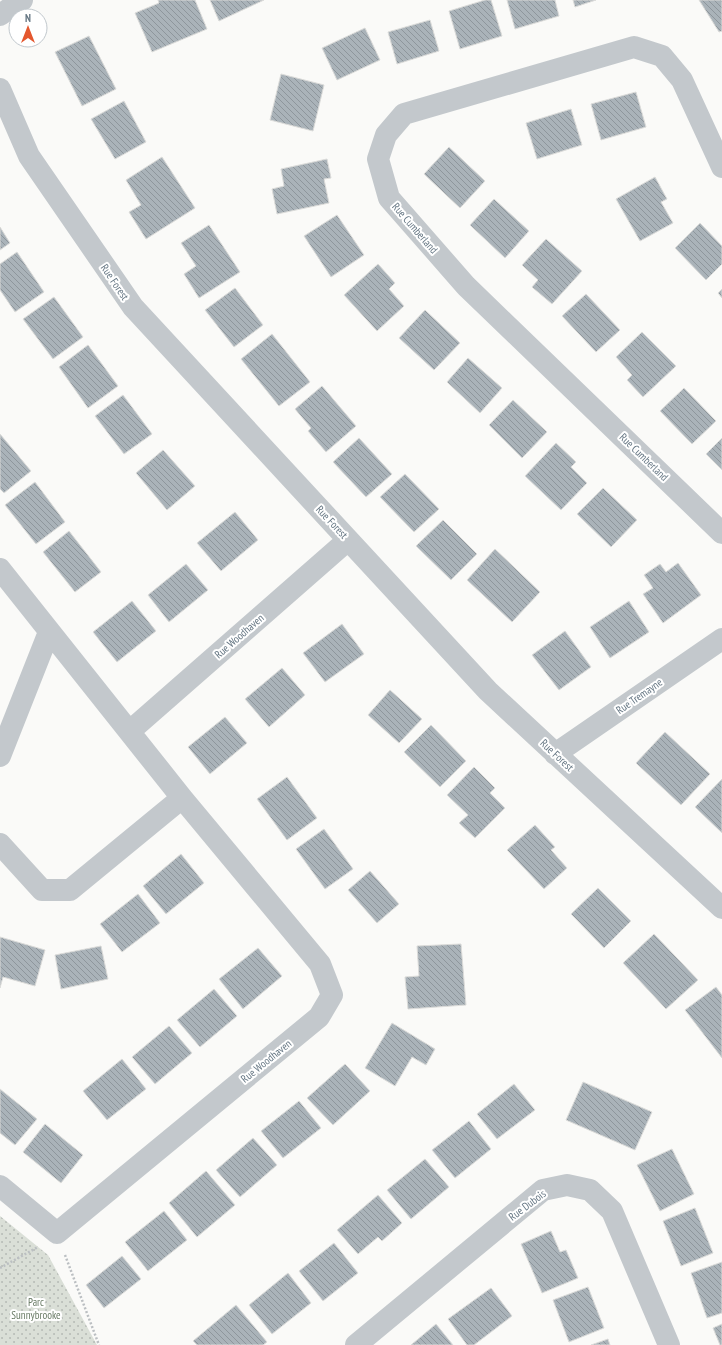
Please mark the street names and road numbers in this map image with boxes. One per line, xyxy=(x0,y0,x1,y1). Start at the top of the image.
street label: Rue Cumberland xyxy=(389,200,441,256)
street label: Rue Forest xyxy=(98,261,132,303)
street label: Rue Cumberland xyxy=(617,430,672,484)
street label: Rue Forest xyxy=(313,502,351,542)
street label: Rue Woodhaven xyxy=(211,611,267,661)
street label: Rue Tremayne xyxy=(613,675,665,717)
street label: Rue Forest xyxy=(537,736,577,774)
street label: Rue Woodhaven xyxy=(238,1036,294,1086)
street label: Rue Dubois xyxy=(506,1186,549,1224)

